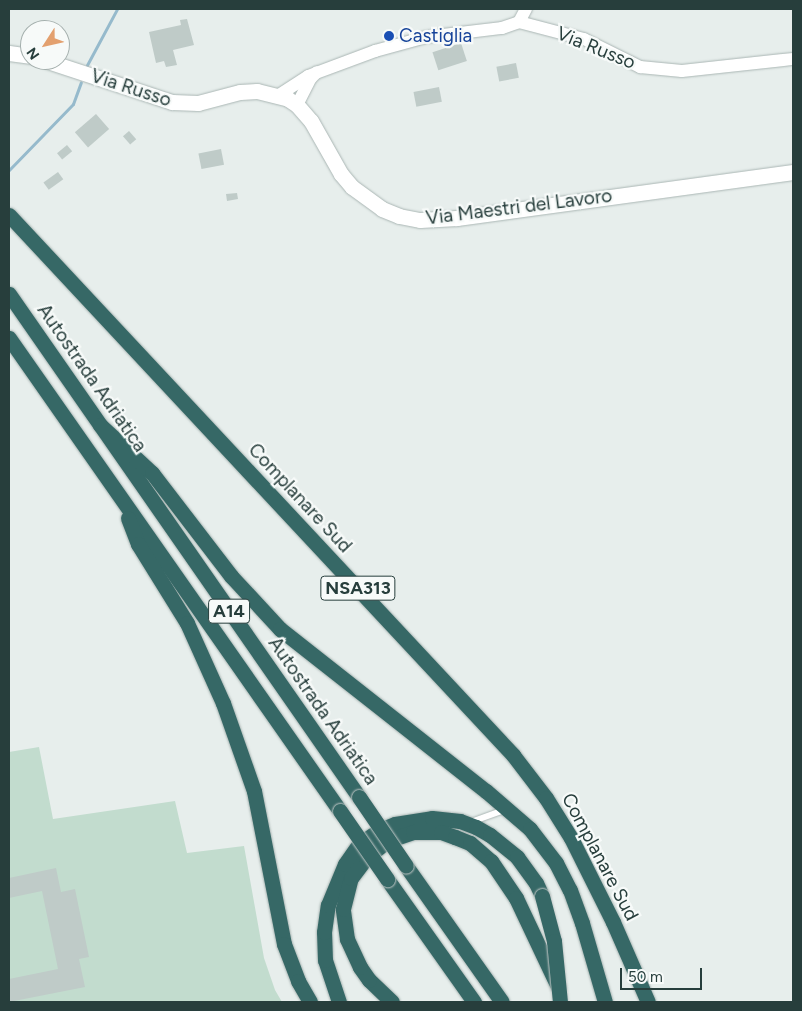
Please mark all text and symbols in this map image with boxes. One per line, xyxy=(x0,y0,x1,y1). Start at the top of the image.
north arrow xyxy=(20,20,70,70)
street label: Via Russo xyxy=(553,22,639,74)
place label: Castiglia xyxy=(399,25,472,47)
marker: Castiglia xyxy=(383,30,395,42)
text: N xyxy=(23,44,43,63)
street label: Via Russo xyxy=(88,64,174,112)
street label: Via Maestri del Lavoro xyxy=(425,184,613,230)
street label: Autostrada Adriatica xyxy=(32,300,152,456)
street label: Complanare Sud xyxy=(244,439,356,557)
road number: NSA313 xyxy=(319,572,397,604)
road number: A14 xyxy=(208,596,250,626)
street label: Autostrada Adriatica xyxy=(263,633,383,789)
street label: Complanare Sud xyxy=(557,789,643,925)
scale bar xyxy=(622,958,704,990)
text: 50 m xyxy=(628,968,663,986)

